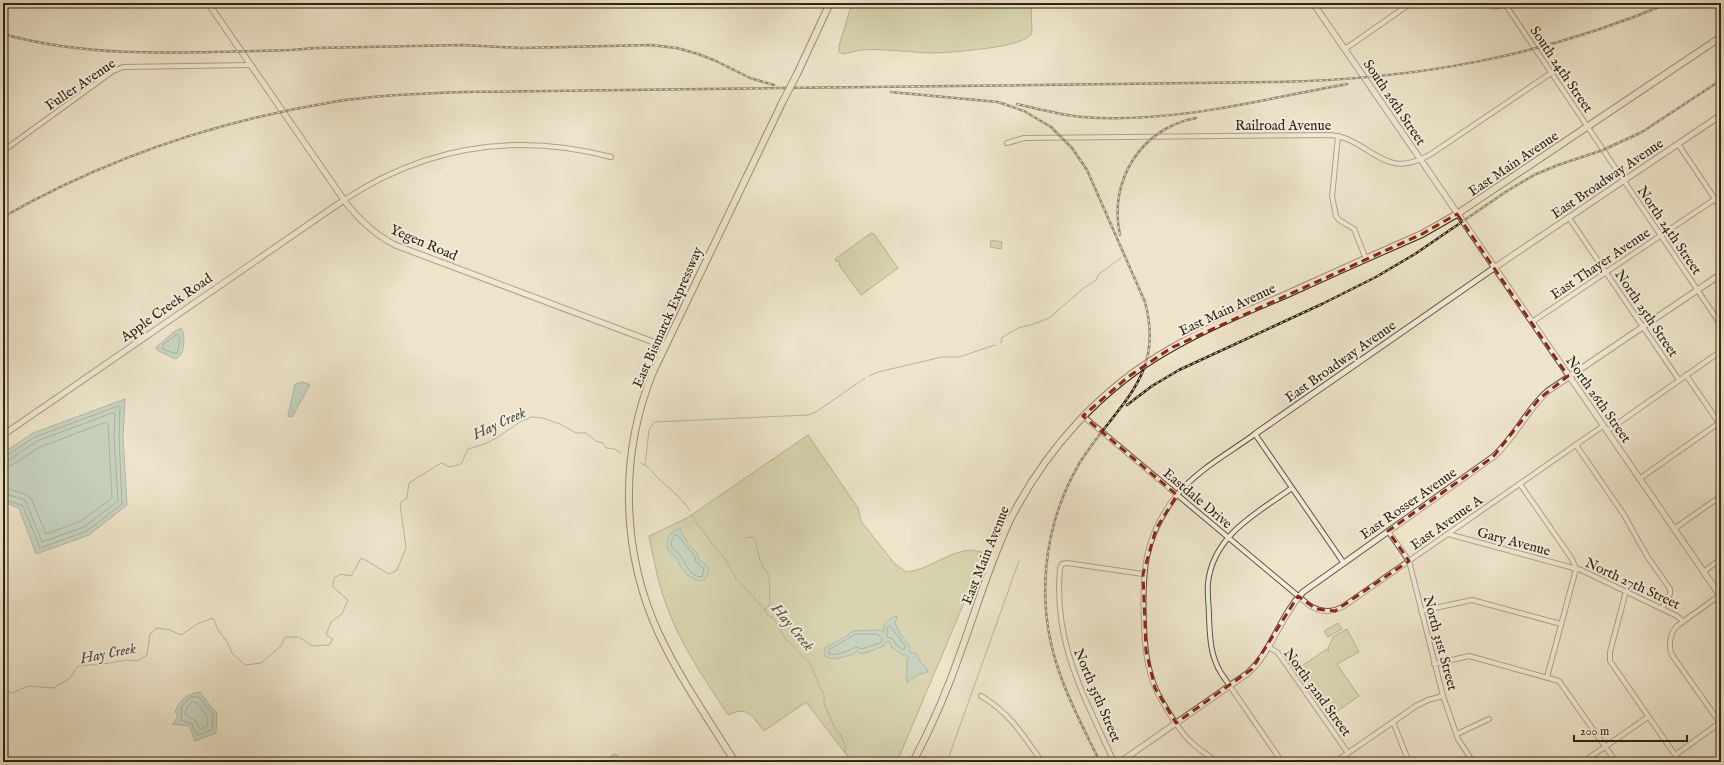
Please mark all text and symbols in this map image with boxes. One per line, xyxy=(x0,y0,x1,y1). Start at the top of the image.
street label: South 24th Street xyxy=(1526,23,1597,117)
street label: Fuller Avenue xyxy=(42,54,120,115)
street label: South 26th Street xyxy=(1359,56,1430,149)
street label: Railroad Avenue xyxy=(1235,117,1332,135)
street label: East Main Avenue xyxy=(1465,127,1563,201)
street label: East Broadway Avenue xyxy=(1548,134,1668,223)
street label: North 24th Street xyxy=(1633,183,1706,279)
street label: Yegen Road xyxy=(387,221,460,265)
street label: East Thayer Avenue xyxy=(1547,224,1654,304)
street label: East Bismarck Expressway xyxy=(629,244,707,391)
street label: North 25th Street xyxy=(1610,267,1682,361)
street label: Apple Creek Road xyxy=(116,269,216,347)
street label: East Main Avenue xyxy=(1176,279,1279,340)
street label: East Broadway Avenue xyxy=(1281,316,1400,407)
street label: North 26th Street xyxy=(1561,353,1635,447)
water label: Hay Creek xyxy=(469,403,529,444)
street label: East Rosser Avenue xyxy=(1357,463,1461,544)
street label: Eastdale Drive xyxy=(1159,465,1236,533)
street label: East Avenue A xyxy=(1407,491,1487,554)
street label: East Main Avenue xyxy=(958,503,1014,607)
street label: Gary Avenue xyxy=(1475,524,1553,561)
street label: North 27th Street xyxy=(1582,554,1683,614)
street label: North 31st Street xyxy=(1419,594,1461,693)
water label: Hay Creek xyxy=(767,599,818,655)
water label: Hay Creek xyxy=(78,639,138,668)
street label: North 32nd Street xyxy=(1279,645,1355,740)
street label: North 35th Street xyxy=(1069,646,1125,745)
scale bar xyxy=(1574,717,1687,743)
text: 200 m xyxy=(1580,724,1609,739)

